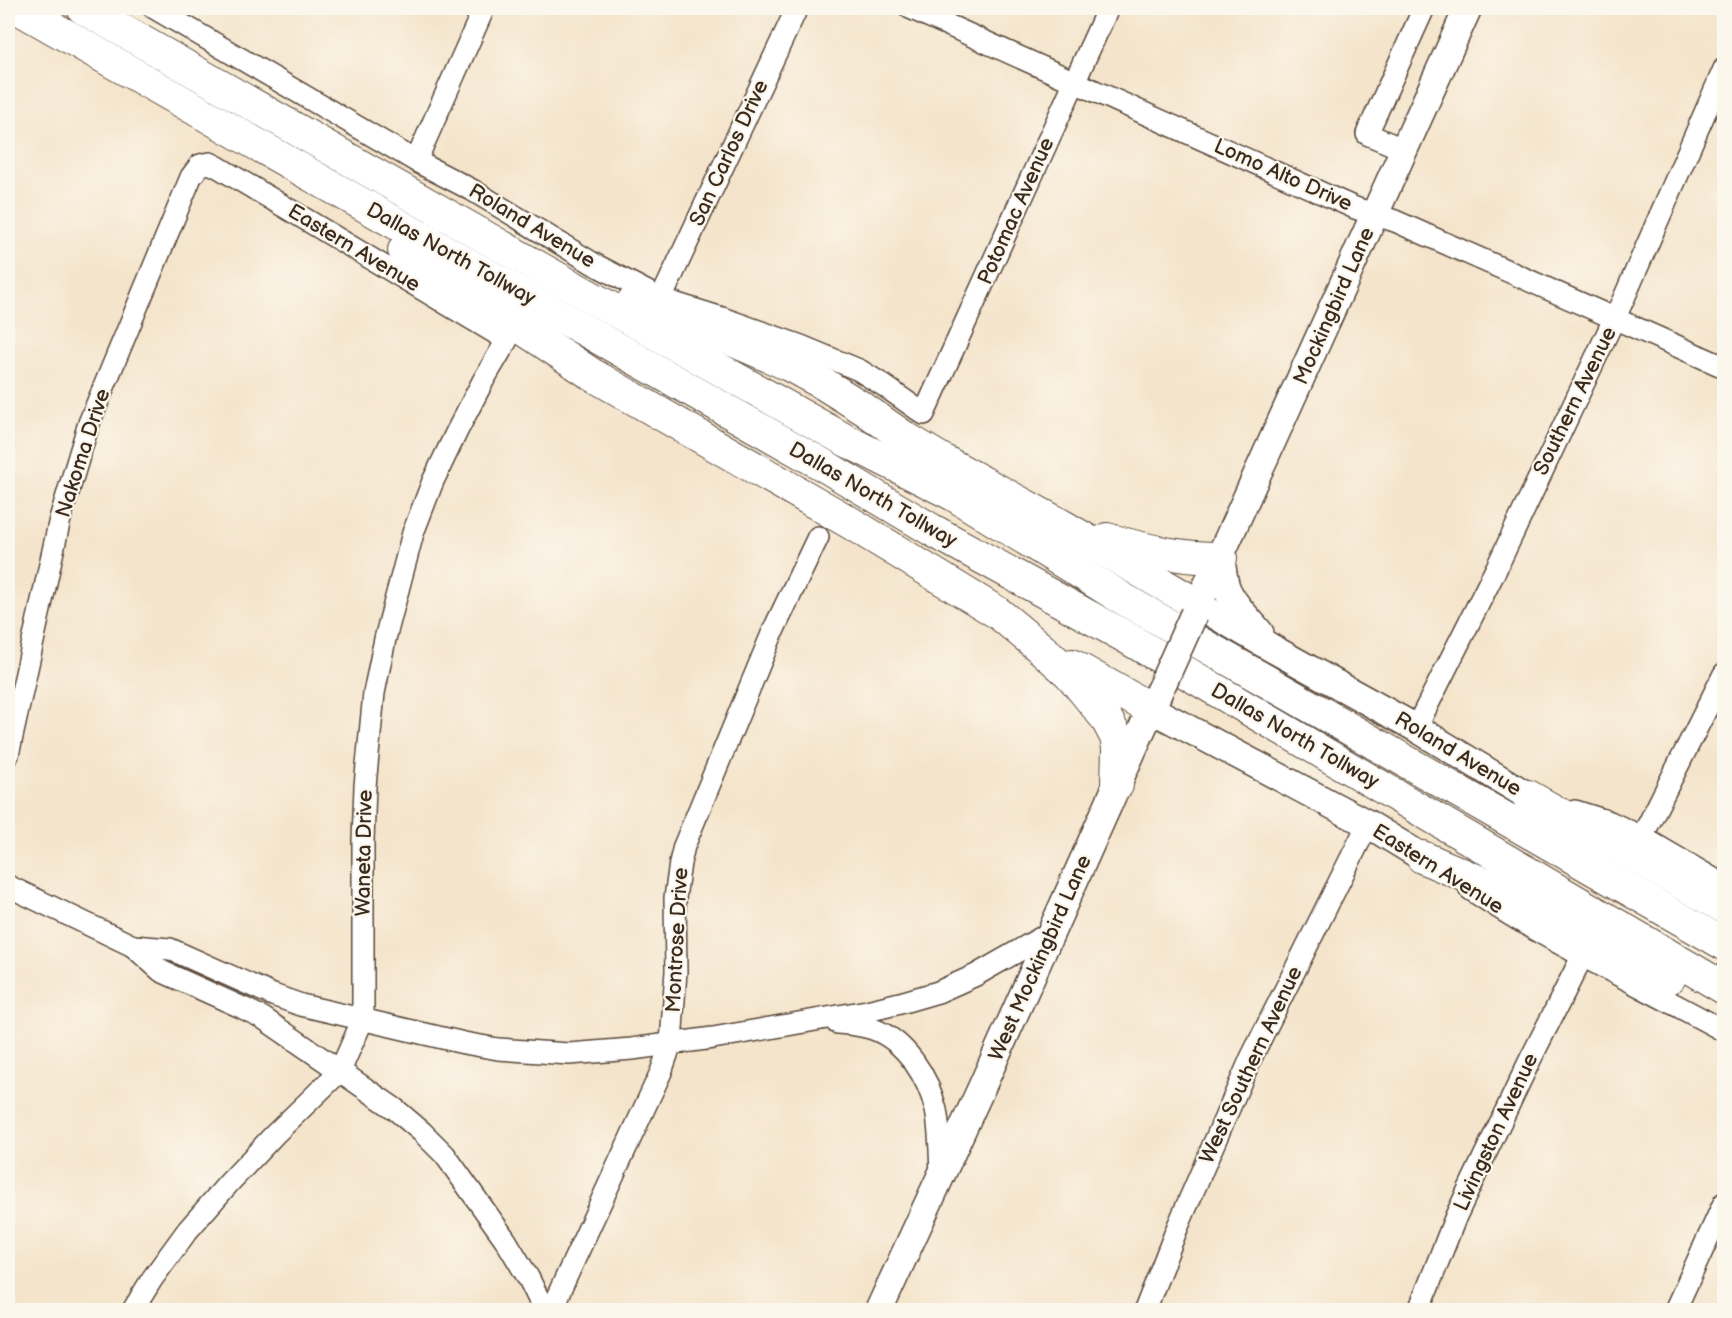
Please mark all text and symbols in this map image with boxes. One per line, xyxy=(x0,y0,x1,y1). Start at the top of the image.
street label: San Carlos Drive xyxy=(684,76,774,230)
street label: Lomo Alto Drive xyxy=(1210,133,1356,217)
street label: Potomac Avenue xyxy=(972,134,1060,288)
street label: Roland Avenue xyxy=(464,178,600,274)
street label: Dallas North Tollway xyxy=(362,197,540,311)
street label: Eastern Avenue xyxy=(283,199,425,297)
street label: Mockingbird Lane xyxy=(1288,223,1380,389)
street label: Southern Avenue xyxy=(1528,323,1622,479)
street label: Nakoma Drive xyxy=(50,385,116,521)
street label: Dallas North Tollway xyxy=(785,437,962,554)
street label: Dallas North Tollway xyxy=(1207,678,1384,795)
street label: Roland Avenue xyxy=(1390,706,1526,802)
street label: Waneta Drive xyxy=(350,789,378,917)
street label: Eastern Avenue xyxy=(1368,819,1508,919)
street label: West Mockingbird Lane xyxy=(983,851,1097,1065)
street label: Montrose Drive xyxy=(661,867,693,1013)
street label: West Southern Avenue xyxy=(1194,962,1308,1168)
street label: Livingston Avenue xyxy=(1448,1049,1544,1215)

